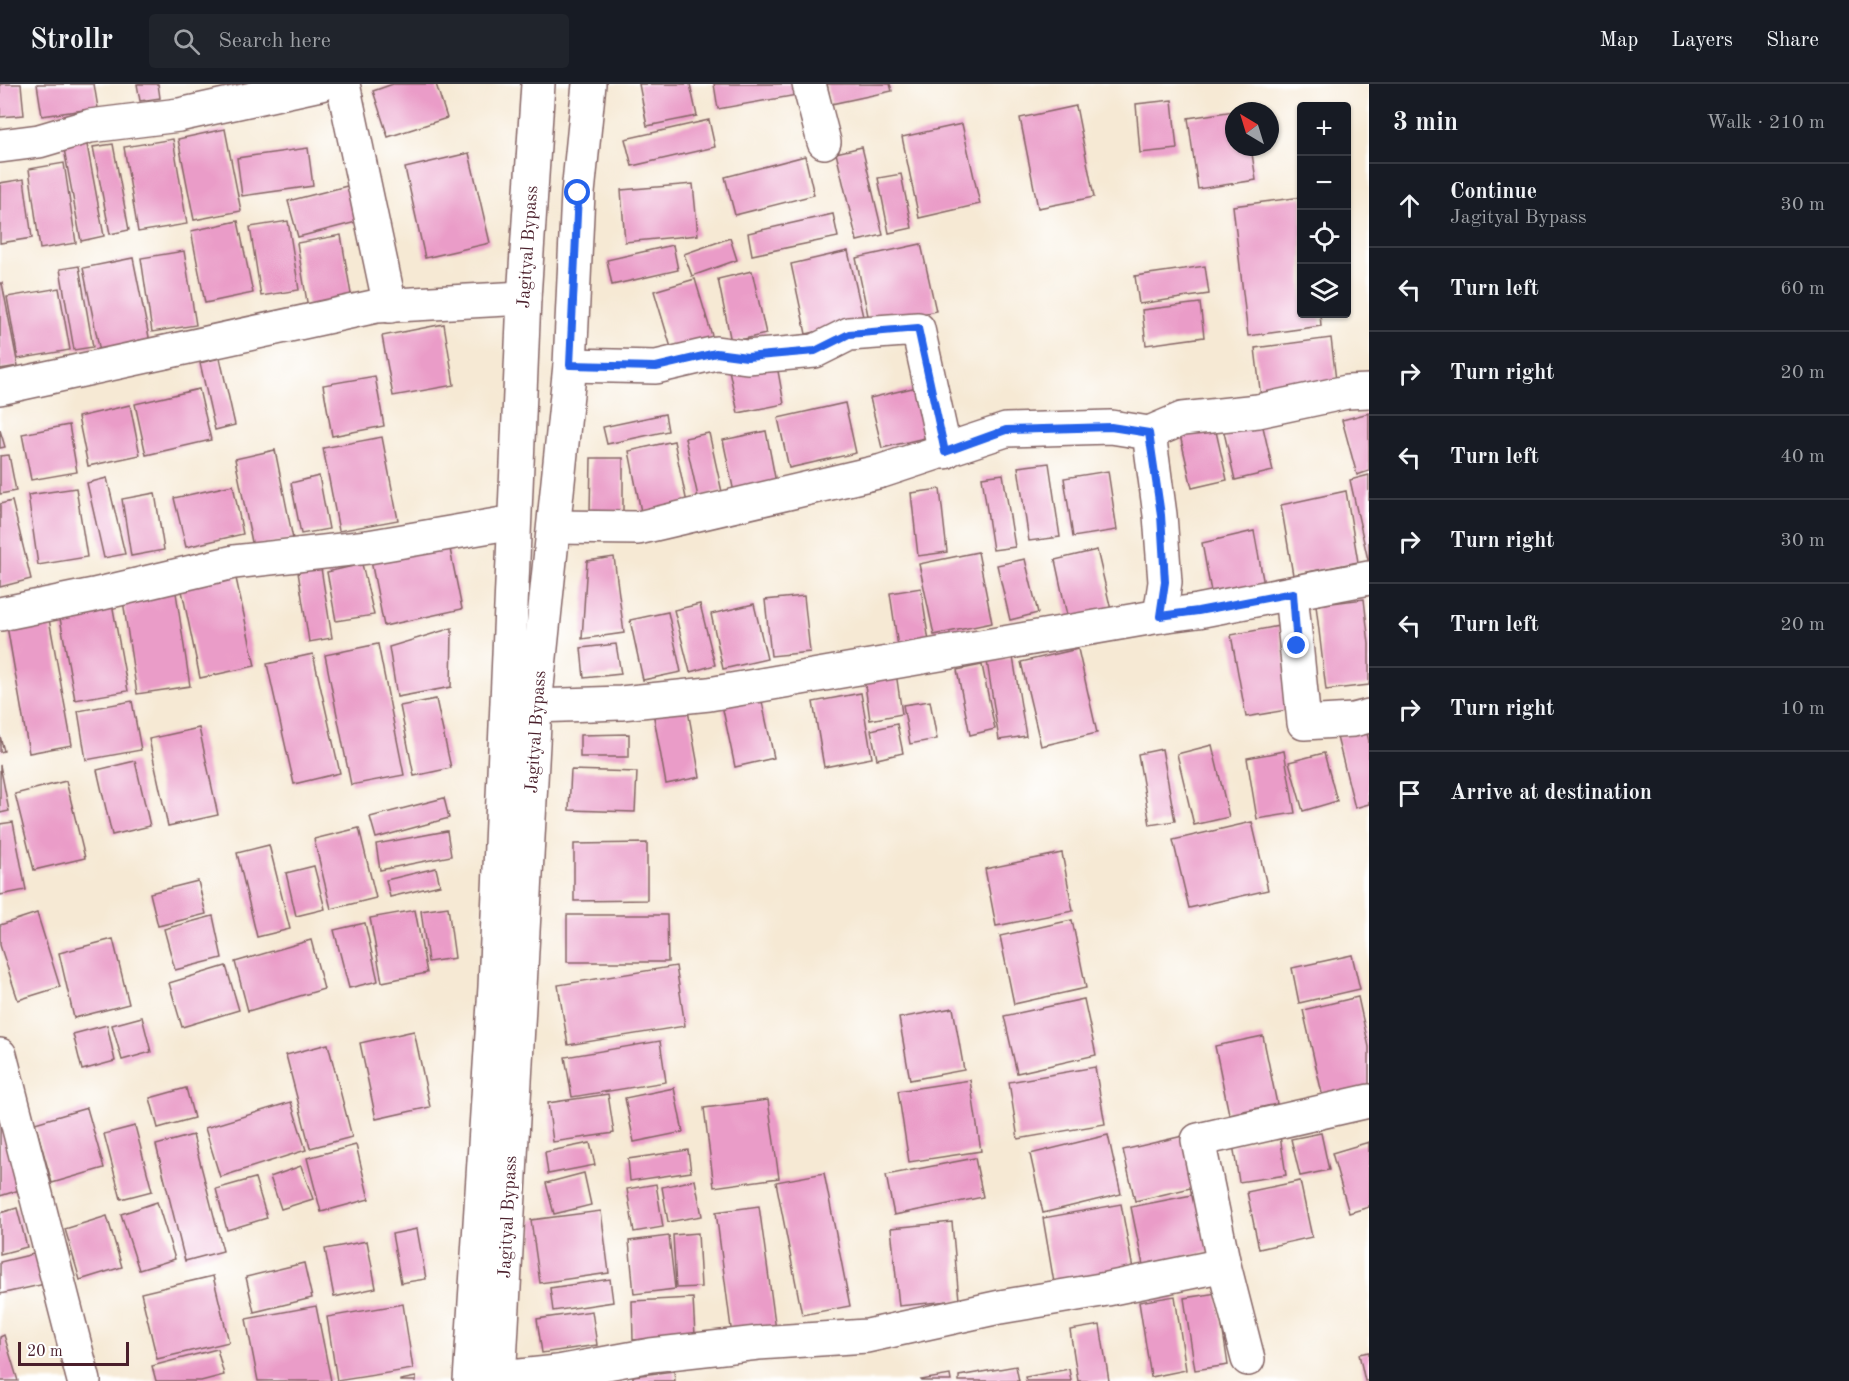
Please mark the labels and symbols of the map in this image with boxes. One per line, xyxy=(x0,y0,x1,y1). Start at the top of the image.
north arrow xyxy=(1225,102,1279,156)
route start xyxy=(564,179,590,205)
street label: Jagityal Bypass xyxy=(515,185,541,309)
route end xyxy=(1283,632,1309,658)
street label: Jagityal Bypass xyxy=(523,670,549,794)
street label: Jagityal Bypass xyxy=(496,1155,520,1279)
scale bar xyxy=(18,1339,129,1366)

